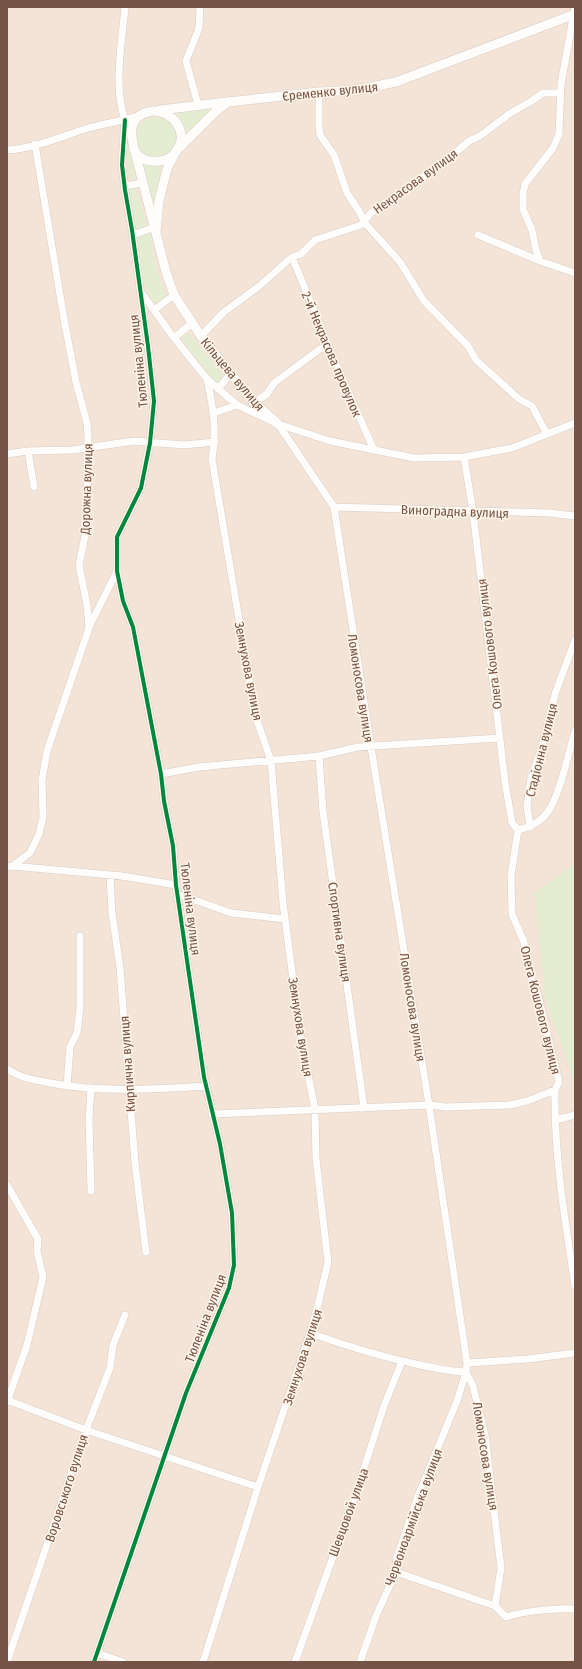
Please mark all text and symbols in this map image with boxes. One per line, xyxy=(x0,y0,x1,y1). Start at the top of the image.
street label: Єременко вулиця xyxy=(281,79,379,104)
street label: Некрасова вулиця xyxy=(370,146,460,217)
street label: 2-й Некрасова провулок xyxy=(298,289,365,419)
street label: Тюленіна вулиця xyxy=(126,314,151,408)
street label: Кільцева вулиця xyxy=(198,335,268,414)
street label: Дорожна вулиця xyxy=(77,443,96,536)
street label: Виноградна вулиця xyxy=(401,502,509,521)
street label: Олега Кошового вулиця xyxy=(474,578,505,710)
street label: Земнухова вулиця xyxy=(232,620,265,722)
street label: Ломоносова вулиця xyxy=(344,633,377,744)
street label: Стадіонна вулиця xyxy=(523,702,560,799)
street label: Тюленіна вулиця xyxy=(177,862,204,956)
street label: Спортивна вулиця xyxy=(325,881,354,983)
street label: Олега Кошового вулиця xyxy=(517,944,564,1076)
street label: Ломоносова вулиця xyxy=(396,952,429,1063)
street label: Земнухова вулиця xyxy=(285,976,316,1078)
street label: Кирпична вулиця xyxy=(117,1015,138,1113)
street label: Тюленіна вулиця xyxy=(182,1272,229,1364)
street label: Земнухова вулиця xyxy=(280,1307,325,1407)
street label: Ломоносова вулиця xyxy=(469,1401,502,1512)
street label: Воровського вулиця xyxy=(42,1432,91,1544)
street label: Червоноармійська вулиця xyxy=(382,1447,445,1588)
street label: Шевцовой улица xyxy=(325,1466,371,1559)

